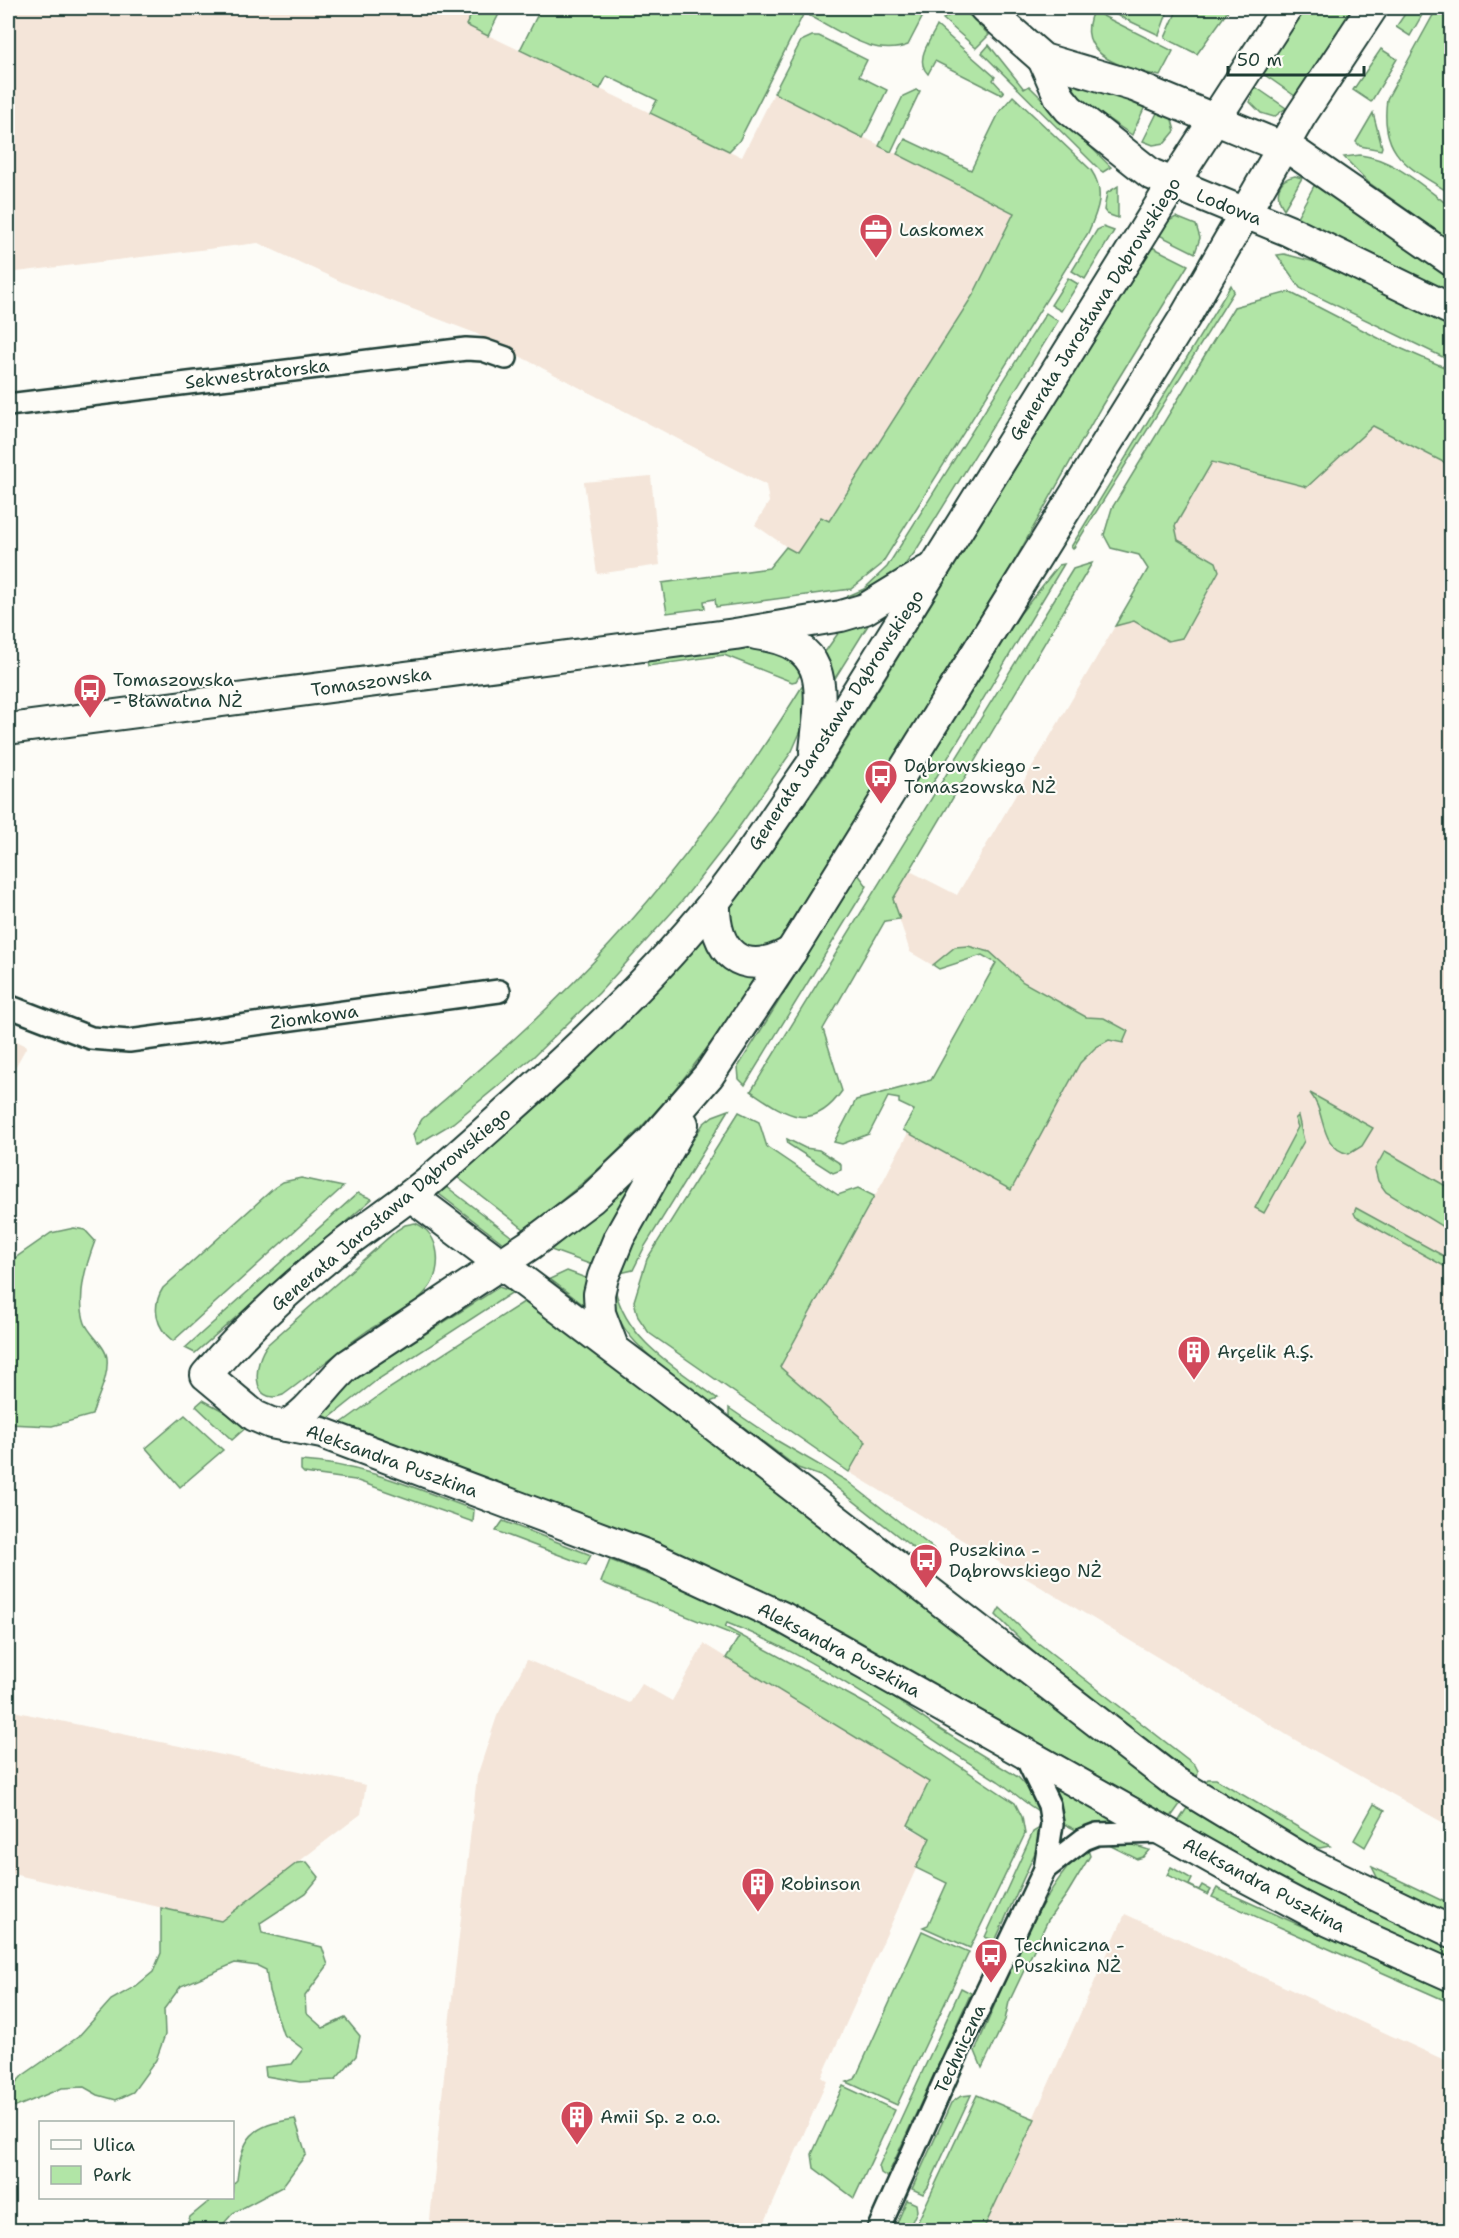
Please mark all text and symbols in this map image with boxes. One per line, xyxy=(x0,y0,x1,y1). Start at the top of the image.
scale bar xyxy=(1228,39,1364,77)
text: 50 m xyxy=(1237,48,1282,72)
street label: Generała Jarosława Dąbrowskiego xyxy=(1004,173,1186,445)
street label: Lodowa xyxy=(1193,183,1265,231)
office icon: Laskomex xyxy=(858,212,894,259)
place label: Laskomex xyxy=(899,218,984,242)
street label: Sekwestratorska xyxy=(184,353,330,395)
street label: Generała Jarosława Dąbrowskiego xyxy=(743,585,929,855)
street label: Tomaszowska xyxy=(309,662,433,702)
place label: Tomaszowska - Bławatna NŻ xyxy=(113,668,242,713)
bus stop icon: Tomaszowska - Bławatna NŻ xyxy=(72,672,108,719)
place label: Dąbrowskiego - Tomaszowska NŻ xyxy=(904,754,1056,799)
bus stop icon: Dąbrowskiego - Tomaszowska NŻ xyxy=(863,758,899,805)
street label: Ziomkowa xyxy=(268,999,360,1035)
street label: Generała Jarosława Dąbrowskiego xyxy=(266,1101,516,1317)
building icon: Arçelik A.Ş. xyxy=(1176,1334,1212,1381)
place label: Arçelik A.Ş. xyxy=(1217,1340,1314,1364)
street label: Aleksandra Puszkina xyxy=(303,1419,481,1503)
place label: Puszkina - Dąbrowskiego NŻ xyxy=(949,1538,1102,1583)
bus stop icon: Puszkina - Dąbrowskiego NŻ xyxy=(908,1542,944,1589)
street label: Aleksandra Puszkina xyxy=(753,1597,925,1703)
street label: Aleksandra Puszkina xyxy=(1178,1832,1350,1938)
building icon: Robinson xyxy=(740,1866,776,1913)
place label: Robinson xyxy=(781,1872,860,1896)
place label: Techniczna - Puszkina NŻ xyxy=(1014,1933,1125,1978)
bus stop icon: Techniczna - Puszkina NŻ xyxy=(973,1937,1009,1984)
street label: Techniczna xyxy=(929,2001,991,2097)
building icon: Amii Sp. z o.o. xyxy=(559,2099,595,2146)
place label: Amii Sp. z o.o. xyxy=(600,2105,721,2129)
legend xyxy=(39,2121,234,2199)
text: Ulica xyxy=(93,2133,135,2157)
text: Park xyxy=(93,2163,132,2187)

